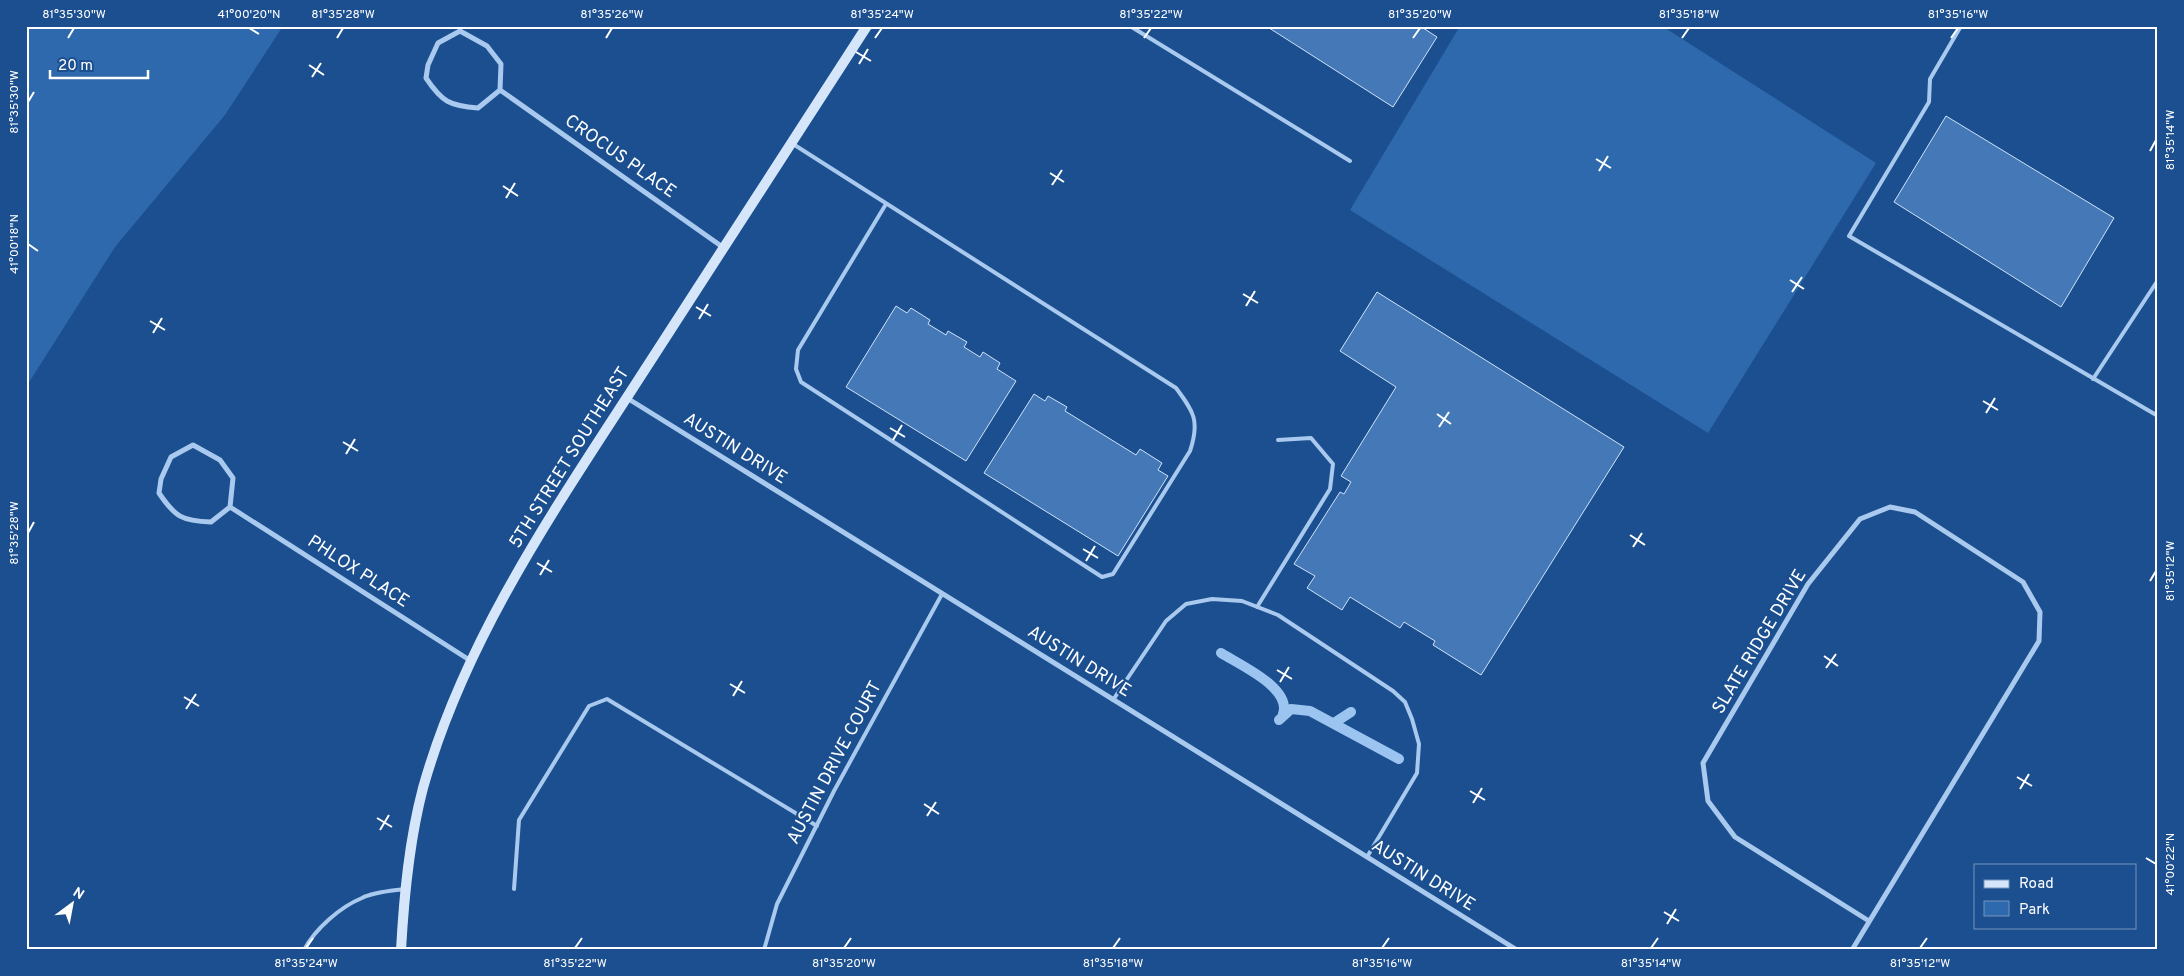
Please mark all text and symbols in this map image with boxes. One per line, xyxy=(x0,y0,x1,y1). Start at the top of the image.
text: 81°35'30"W xyxy=(42,7,106,23)
text: 41°00'20"N xyxy=(217,7,281,23)
text: 81°35'28"W xyxy=(311,7,375,23)
text: 81°35'26"W xyxy=(580,7,644,23)
text: 81°35'24"W xyxy=(850,7,914,23)
text: 81°35'22"W xyxy=(1119,7,1183,23)
text: 81°35'20"W xyxy=(1388,7,1452,23)
text: 81°35'18"W xyxy=(1659,7,1719,23)
text: 81°35'16"W xyxy=(1928,7,1988,23)
scale bar xyxy=(50,48,148,80)
text: 20 m xyxy=(58,57,93,76)
text: 81°35'30"W xyxy=(7,70,23,134)
street label: CROCUS PLACE xyxy=(560,110,680,204)
text: 81°35'14"W xyxy=(2163,110,2179,170)
text: 41°00'18"N xyxy=(7,214,23,274)
street label: 5TH STREET SOUTHEAST xyxy=(505,363,635,553)
street label: AUSTIN DRIVE xyxy=(679,408,791,490)
text: 81°35'28"W xyxy=(7,501,23,565)
street label: PHLOX PLACE xyxy=(303,530,413,614)
text: 81°35'12"W xyxy=(2163,541,2179,601)
street label: SLATE RIDGE DRIVE xyxy=(1708,565,1812,719)
street label: AUSTIN DRIVE xyxy=(1023,621,1135,703)
street label: AUSTIN DRIVE COURT xyxy=(782,678,888,848)
text: 41°00'22"N xyxy=(2163,833,2179,895)
street label: AUSTIN DRIVE xyxy=(1367,835,1479,917)
legend xyxy=(1974,864,2136,928)
text: Road xyxy=(2019,875,2054,894)
north arrow xyxy=(48,878,98,928)
text: N xyxy=(69,884,87,904)
text: Park xyxy=(2019,901,2050,920)
text: 81°35'24"W xyxy=(274,956,338,972)
text: 81°35'22"W xyxy=(543,956,607,972)
text: 81°35'20"W xyxy=(812,956,876,972)
text: 81°35'18"W xyxy=(1083,956,1143,972)
text: 81°35'16"W xyxy=(1352,956,1412,972)
text: 81°35'14"W xyxy=(1621,956,1681,972)
text: 81°35'12"W xyxy=(1890,956,1950,972)

